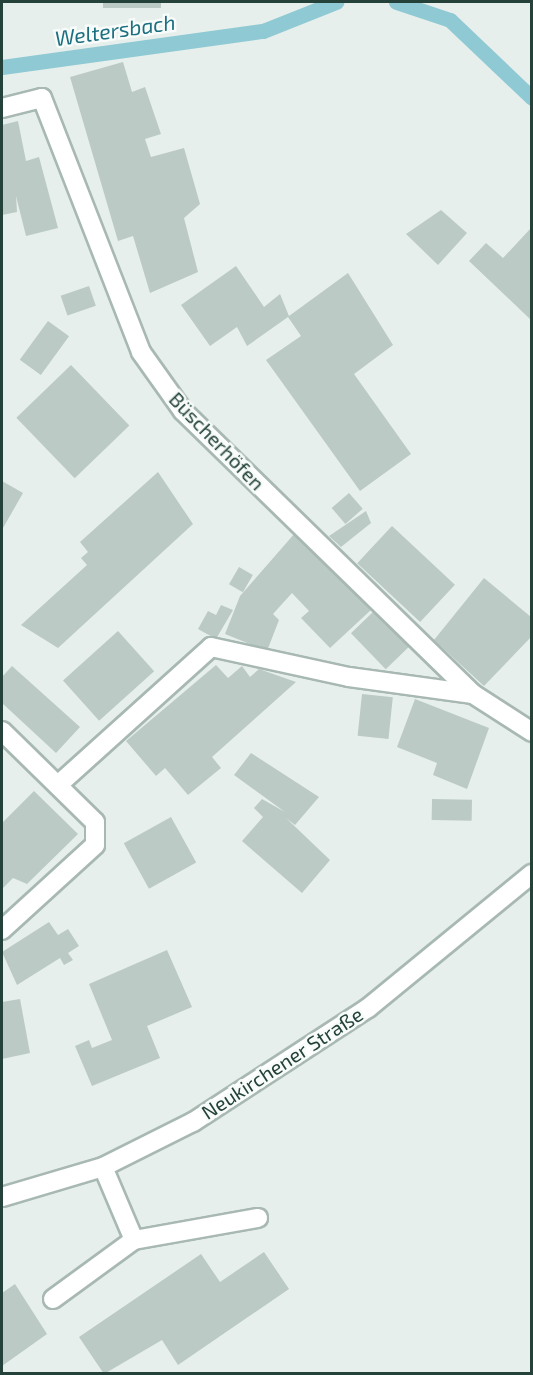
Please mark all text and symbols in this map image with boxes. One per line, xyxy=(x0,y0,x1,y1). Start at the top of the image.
water label: Weltersbach xyxy=(53,9,177,51)
street label: Büscherhöfen xyxy=(164,387,270,495)
street label: Neukirchener Straße xyxy=(197,1002,367,1124)

